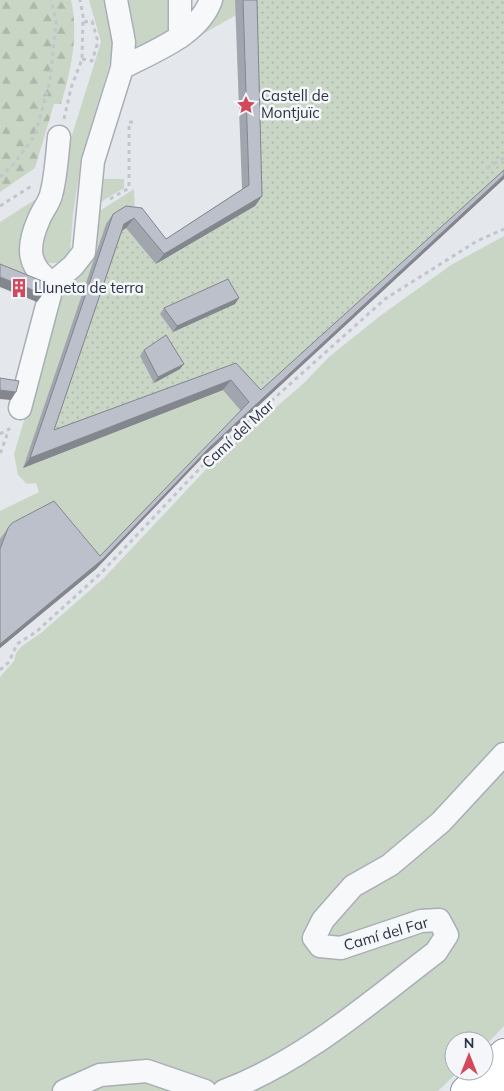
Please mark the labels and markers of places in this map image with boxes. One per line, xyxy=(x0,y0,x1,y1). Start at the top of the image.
place label: Castell de Montjuïc xyxy=(261,86,329,122)
place icon: Castell de Montjuïc xyxy=(235,94,257,116)
building icon: Lluneta de terra xyxy=(8,277,30,299)
place label: Lluneta de terra xyxy=(34,278,144,297)

